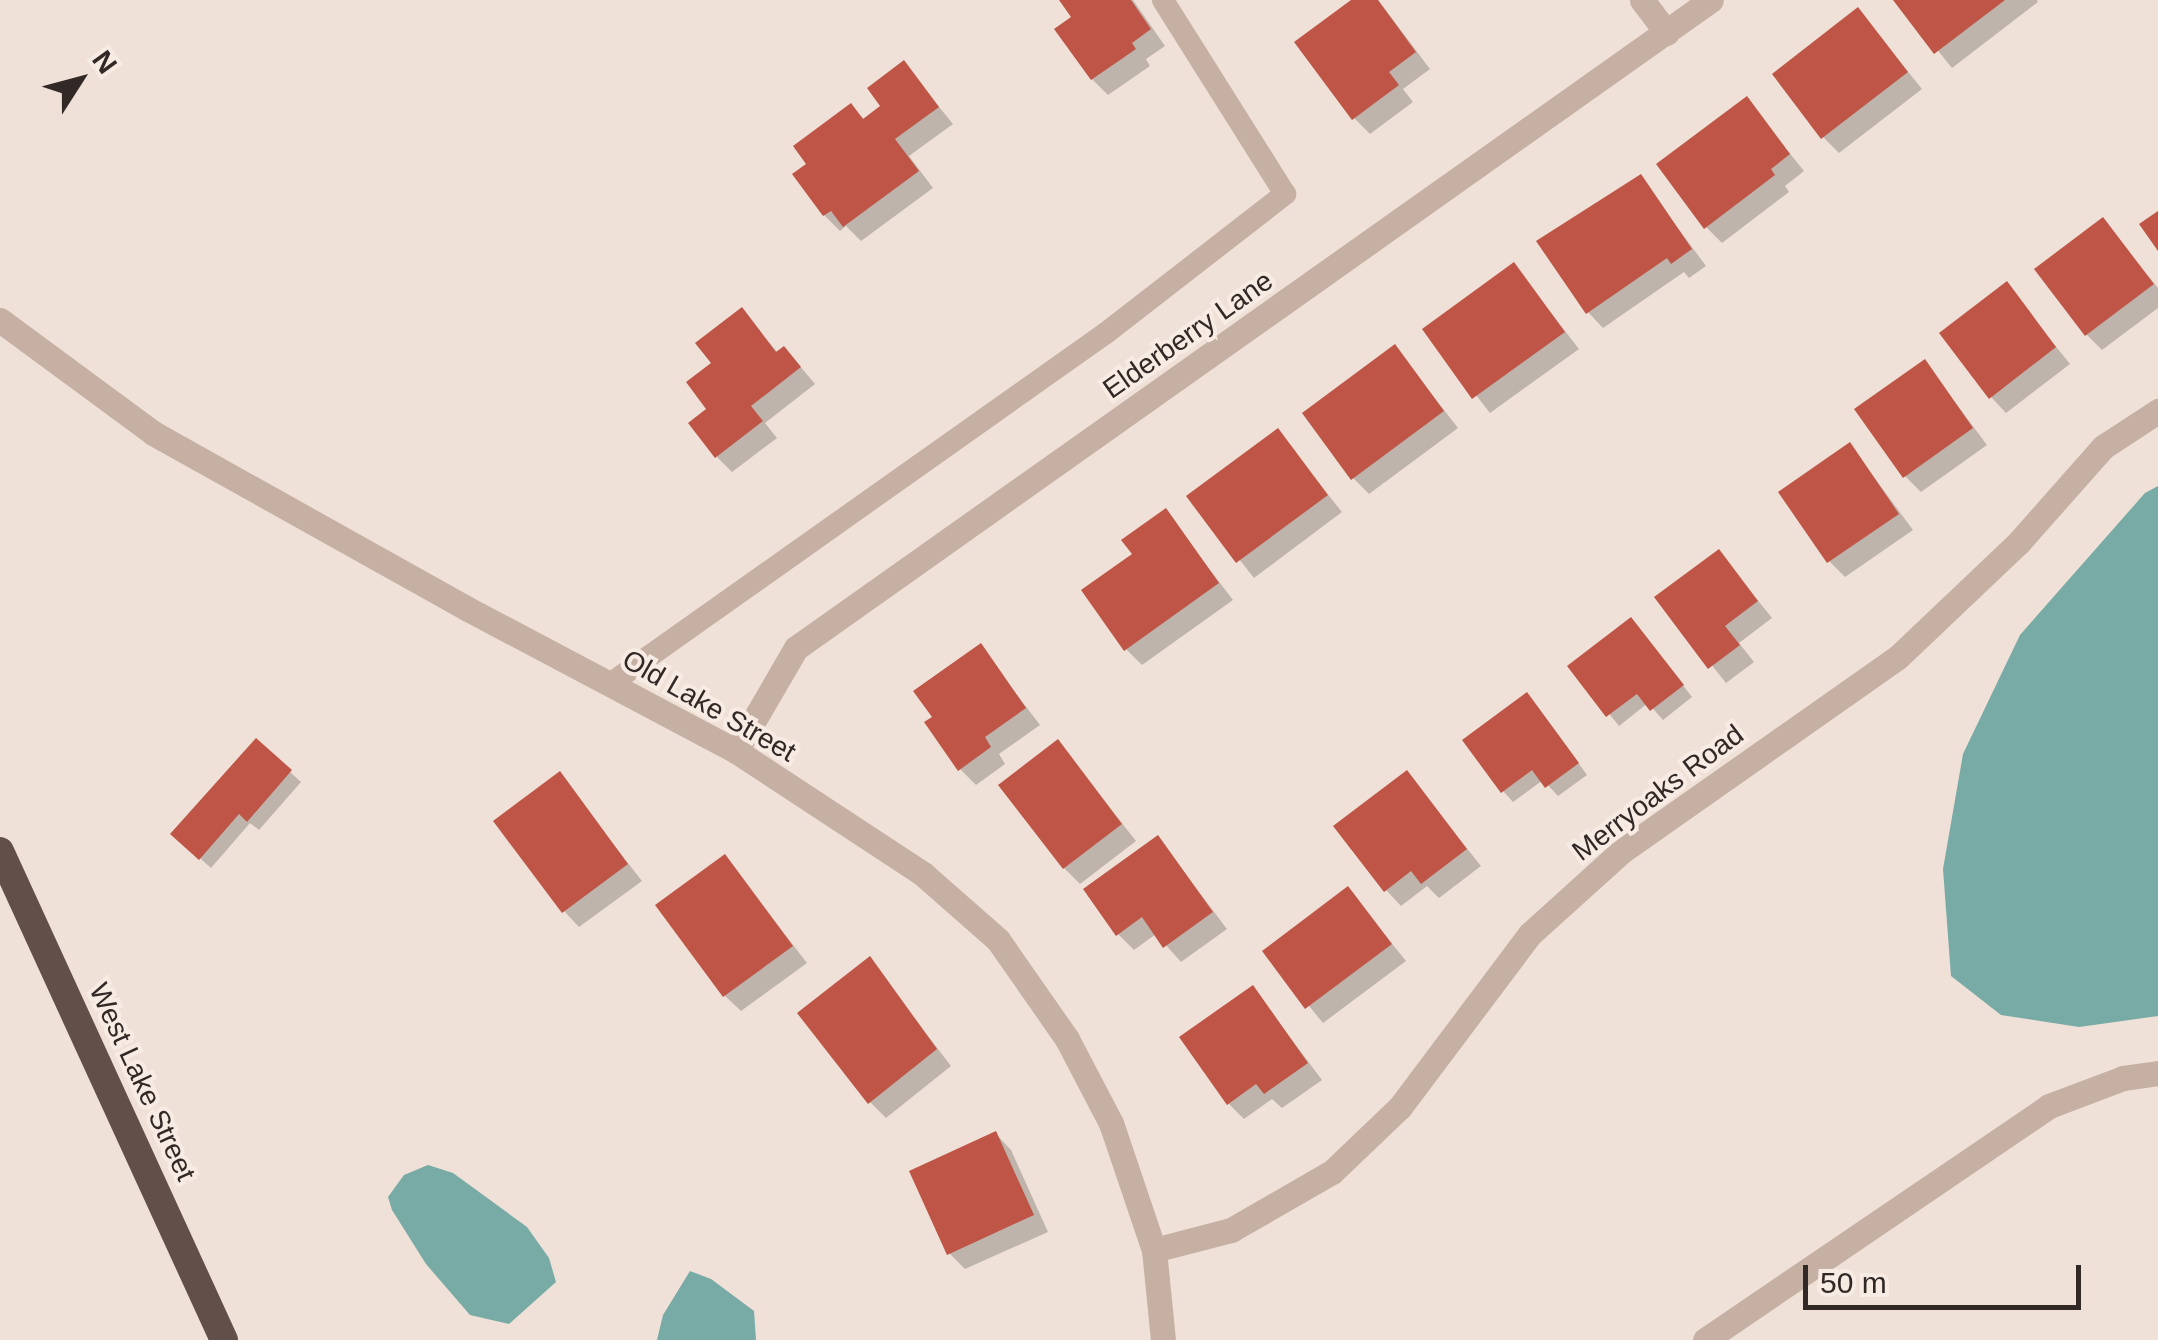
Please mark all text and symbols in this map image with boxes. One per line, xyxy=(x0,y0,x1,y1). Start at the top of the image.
north arrow xyxy=(30,30,130,130)
text: N xyxy=(86,45,123,79)
street label: Elderberry Lane xyxy=(1097,264,1279,406)
street label: Old Lake Street xyxy=(616,643,802,769)
street label: Merryoaks Road xyxy=(1566,718,1750,868)
street label: West Lake Street xyxy=(82,978,202,1186)
scale bar xyxy=(1808,1245,2086,1307)
text: 50 m xyxy=(1820,1266,1887,1299)

